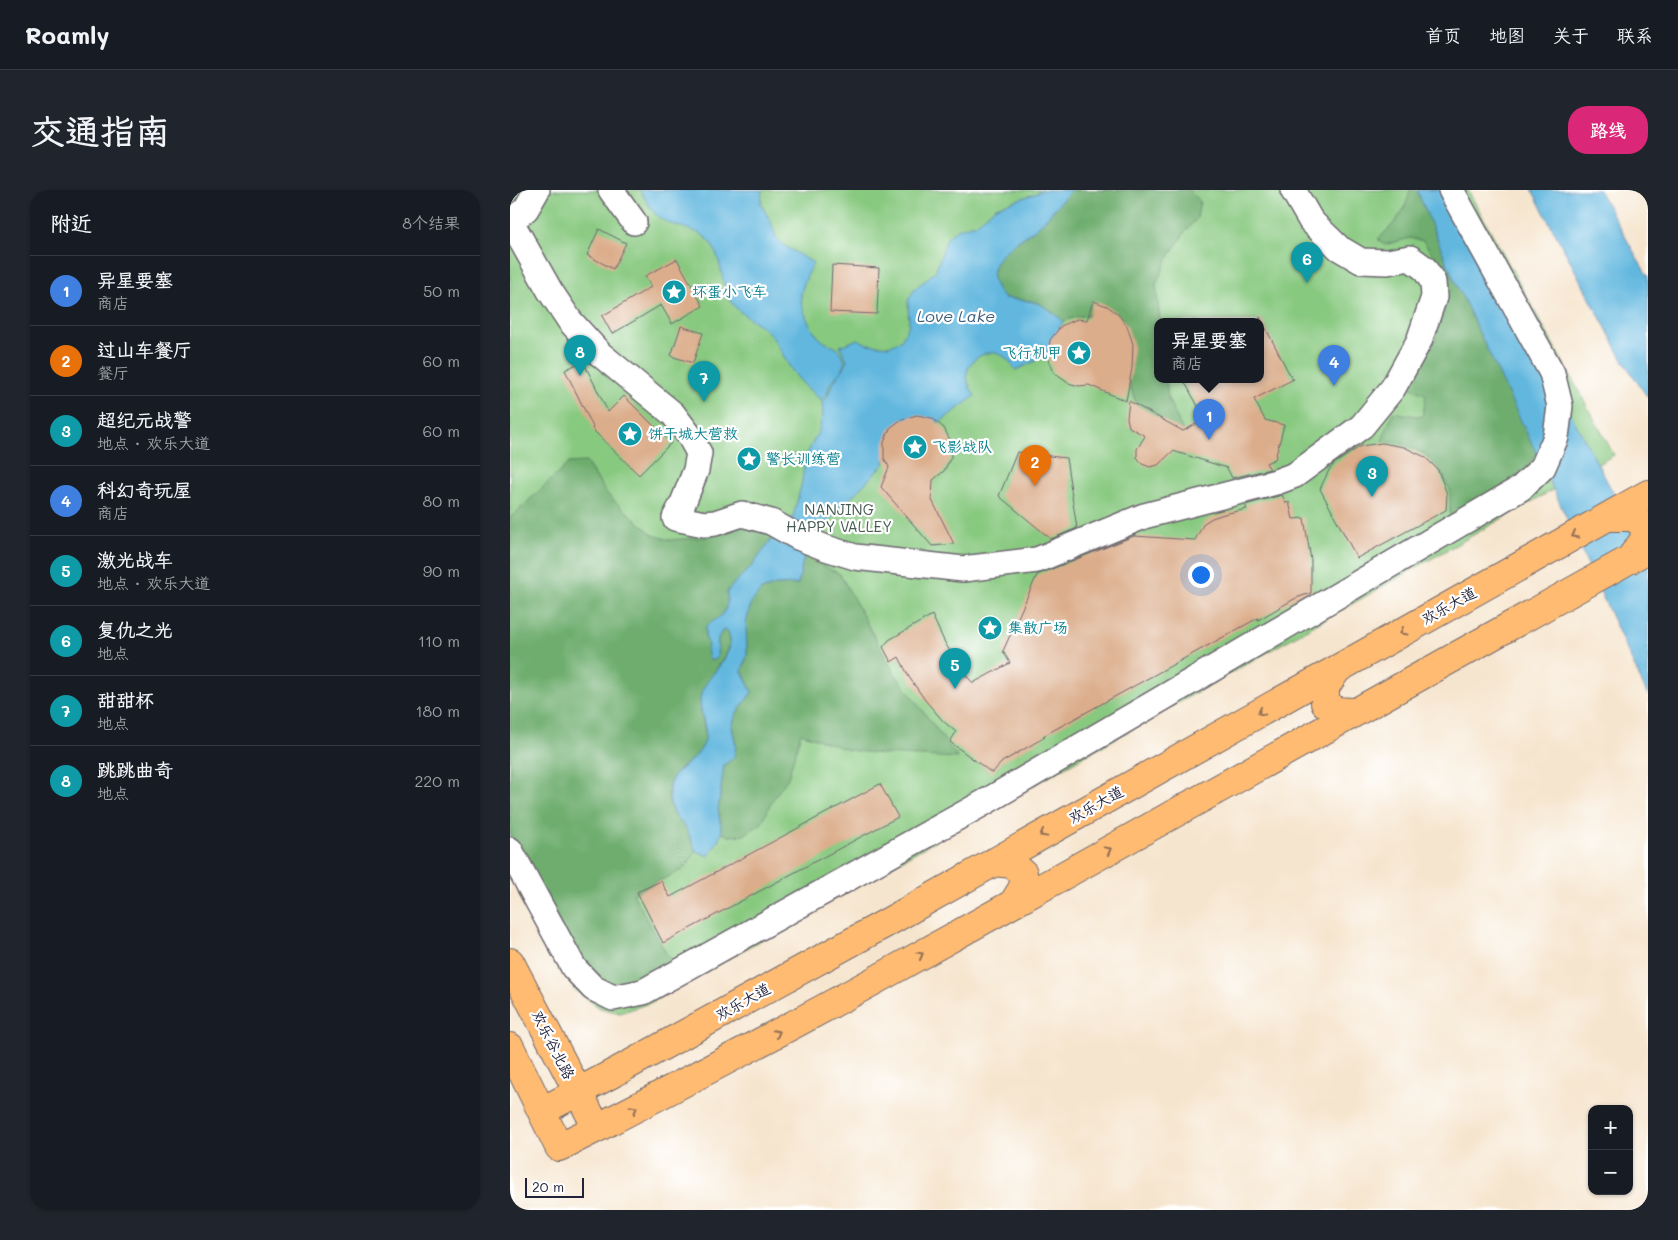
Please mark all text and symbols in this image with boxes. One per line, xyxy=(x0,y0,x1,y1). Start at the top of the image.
text: Roamly xyxy=(25,19,109,50)
text: 首页 xyxy=(1425,23,1461,47)
text: 地图 xyxy=(1489,23,1525,47)
text: 关于 xyxy=(1553,23,1589,47)
text: 联系 xyxy=(1617,23,1653,47)
button: 路线 xyxy=(1568,106,1648,154)
text: 交通指南 xyxy=(30,107,170,153)
text: 附近 xyxy=(50,209,92,236)
text: 8个结果 xyxy=(402,212,460,233)
pin: 6 xyxy=(1291,242,1323,283)
text: 异星要塞 xyxy=(97,267,173,292)
place icon: 坏蛋小飞车 xyxy=(661,279,687,305)
text: 1 xyxy=(62,280,70,301)
text: 50 m xyxy=(423,280,460,301)
place label: 坏蛋小飞车 xyxy=(692,281,767,301)
text: 商店 xyxy=(97,292,129,313)
water label: Love Lake xyxy=(917,305,995,326)
popup xyxy=(1154,318,1264,383)
text: 异星要塞 xyxy=(1171,327,1247,352)
pin: 8 xyxy=(564,335,596,376)
text: 过山车餐厅 xyxy=(97,337,192,362)
place icon: 飞行机甲 xyxy=(1066,340,1092,366)
place label: 飞行机甲 xyxy=(1002,342,1062,362)
pin: 4 xyxy=(1318,345,1350,386)
text: 2 xyxy=(62,350,70,371)
text: 60 m xyxy=(423,350,460,371)
text: 商店 xyxy=(1171,352,1203,373)
pin: 7 xyxy=(688,361,720,402)
text: 餐厅 xyxy=(97,362,129,383)
pin: 1 xyxy=(1193,399,1225,440)
text: 超纪元战警 xyxy=(97,407,192,432)
text: 3 xyxy=(61,420,71,441)
text: 60 m xyxy=(423,420,460,441)
place icon: 饼干城大营救 xyxy=(617,421,643,447)
place label: 饼干城大营救 xyxy=(648,423,738,443)
text: 地点 · 欢乐大道 xyxy=(97,432,210,453)
place icon: 飞影战队 xyxy=(902,434,928,460)
place label: 飞影战队 xyxy=(932,436,992,456)
pin: 2 xyxy=(1019,445,1051,486)
place icon: 警长训练营 xyxy=(736,446,762,472)
place label: 警长训练营 xyxy=(766,448,841,468)
pin: 3 xyxy=(1356,456,1388,497)
text: 科幻奇玩屋 xyxy=(97,477,192,502)
text: 4 xyxy=(61,490,71,511)
text: 80 m xyxy=(423,490,460,511)
park label: NANJING HAPPY VALLEY xyxy=(786,499,892,536)
text: 商店 xyxy=(97,502,129,523)
one-way arrow xyxy=(1571,529,1580,539)
text: 激光战车 xyxy=(97,547,173,572)
text: 5 xyxy=(61,560,71,581)
text: 90 m xyxy=(423,560,460,581)
your location xyxy=(1188,562,1214,588)
text: 地点 · 欢乐大道 xyxy=(97,572,210,593)
street label: 欢乐大道 xyxy=(1417,582,1480,628)
place icon: 集散广场 xyxy=(977,615,1003,641)
text: 复仇之光 xyxy=(97,617,173,642)
place label: 集散广场 xyxy=(1008,617,1068,637)
one-way arrow xyxy=(1399,626,1408,636)
text: 6 xyxy=(61,630,71,651)
text: 110 m xyxy=(418,630,460,651)
text: 地点 xyxy=(97,642,129,663)
pin: 5 xyxy=(939,648,971,689)
text: 甜甜杯 xyxy=(97,687,154,712)
text: 7 xyxy=(62,700,70,721)
text: 180 m xyxy=(415,700,460,721)
one-way arrow xyxy=(1258,706,1267,716)
text: 地点 xyxy=(97,712,129,733)
text: 跳跳曲奇 xyxy=(97,757,173,782)
text: 8 xyxy=(61,770,71,791)
text: 220 m xyxy=(414,770,460,791)
street label: 欢乐大道 xyxy=(1064,781,1127,827)
text: 地点 xyxy=(97,782,129,803)
one-way arrow xyxy=(1040,828,1049,838)
one-way arrow xyxy=(1102,847,1111,857)
one-way arrow xyxy=(915,951,924,961)
street label: 欢乐大道 xyxy=(711,978,774,1024)
street label: 欢乐谷北路 xyxy=(528,1007,580,1083)
one-way arrow xyxy=(772,1029,781,1039)
one-way arrow xyxy=(628,1105,637,1115)
map controls xyxy=(1588,1105,1633,1195)
button: + xyxy=(1588,1105,1633,1150)
button: − xyxy=(1588,1150,1633,1195)
scale bar xyxy=(525,1175,584,1198)
text: 20 m xyxy=(532,1177,564,1196)

